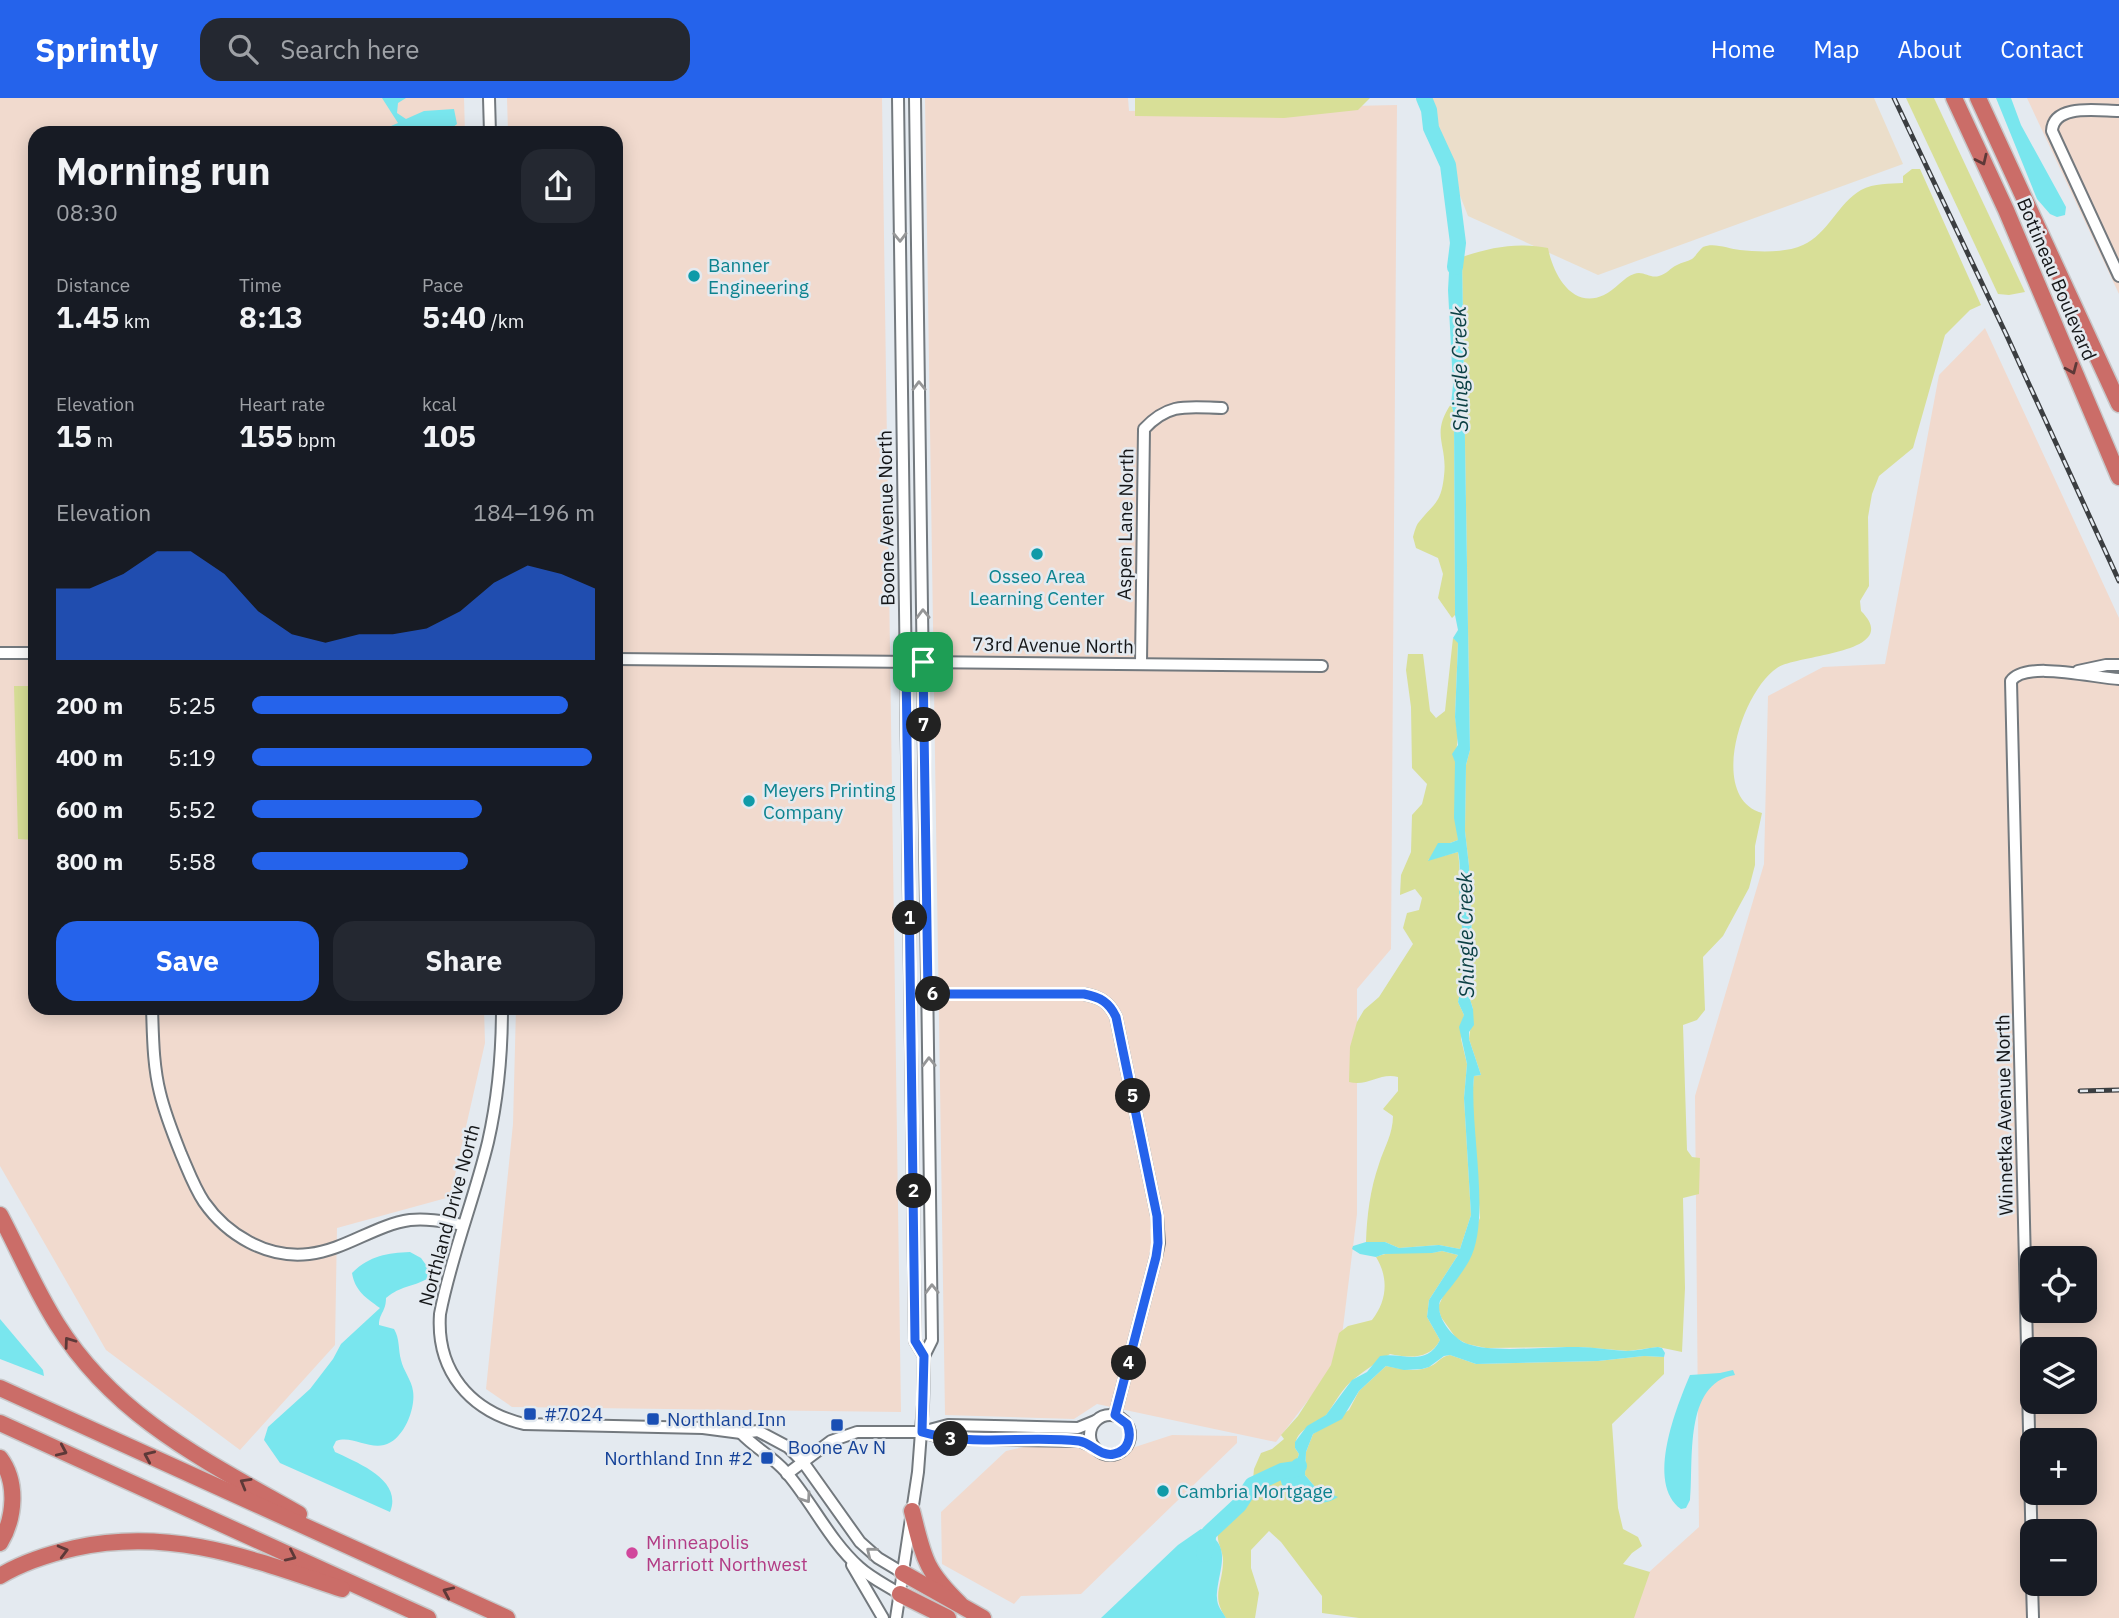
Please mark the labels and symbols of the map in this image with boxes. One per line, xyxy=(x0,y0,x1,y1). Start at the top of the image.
one-way arrow xyxy=(1974,153,1988,165)
street label: Bottineau Boulevard xyxy=(2012,194,2102,364)
one-way arrow xyxy=(892,232,907,243)
place label: Banner Engineering xyxy=(708,253,809,299)
marker: Banner Engineering xyxy=(686,268,702,284)
water label: Shingle Creek xyxy=(1444,305,1474,432)
one-way arrow xyxy=(2063,362,2077,374)
one-way arrow xyxy=(911,381,927,391)
street label: Boone Avenue North xyxy=(872,430,900,606)
street label: Aspen Lane North xyxy=(1112,448,1138,600)
marker: Osseo Area Learning Center xyxy=(1029,546,1045,562)
place label: Osseo Area Learning Center xyxy=(970,564,1104,610)
one-way arrow xyxy=(915,608,930,619)
pin xyxy=(893,632,953,692)
street label: 73rd Avenue North xyxy=(972,632,1134,658)
pin: 7 xyxy=(906,708,942,742)
place label: Meyers Printing Company xyxy=(763,778,895,824)
marker: Meyers Printing Company xyxy=(741,793,757,809)
water label: Shingle Creek xyxy=(1450,871,1480,998)
pin: 1 xyxy=(892,900,928,936)
pin: 6 xyxy=(916,976,950,1012)
street label: Winnetka Avenue North xyxy=(1990,1014,2018,1216)
one-way arrow xyxy=(921,1056,937,1067)
pin: 5 xyxy=(1116,1079,1150,1114)
street label: Northland Drive North xyxy=(413,1121,485,1309)
pin: 2 xyxy=(897,1174,932,1208)
one-way arrow xyxy=(924,1284,940,1294)
one-way arrow xyxy=(65,1337,78,1350)
pin: 4 xyxy=(1112,1346,1146,1380)
place label: #7024 xyxy=(544,1402,603,1426)
marker: #7024 xyxy=(522,1406,538,1422)
place label: Northland Inn xyxy=(667,1407,786,1431)
marker: Northland Inn xyxy=(645,1411,661,1427)
marker: Boone Av N xyxy=(829,1417,845,1433)
pin: 3 xyxy=(934,1422,968,1456)
place label: Boone Av N xyxy=(788,1435,886,1459)
one-way arrow xyxy=(55,1443,68,1457)
place label: Northland Inn #2 xyxy=(604,1446,753,1470)
one-way arrow xyxy=(144,1450,156,1464)
marker: Northland Inn #2 xyxy=(759,1450,775,1466)
one-way arrow xyxy=(239,1478,252,1491)
place label: Cambria Mortgage xyxy=(1177,1479,1333,1503)
marker: Cambria Mortgage xyxy=(1155,1483,1171,1499)
one-way arrow xyxy=(798,1490,810,1503)
place label: Minneapolis Marriott Northwest xyxy=(646,1530,808,1576)
one-way arrow xyxy=(57,1545,69,1559)
marker: Minneapolis Marriott Northwest xyxy=(624,1545,640,1561)
one-way arrow xyxy=(284,1548,296,1562)
one-way arrow xyxy=(867,1548,880,1560)
one-way arrow xyxy=(443,1586,455,1600)

